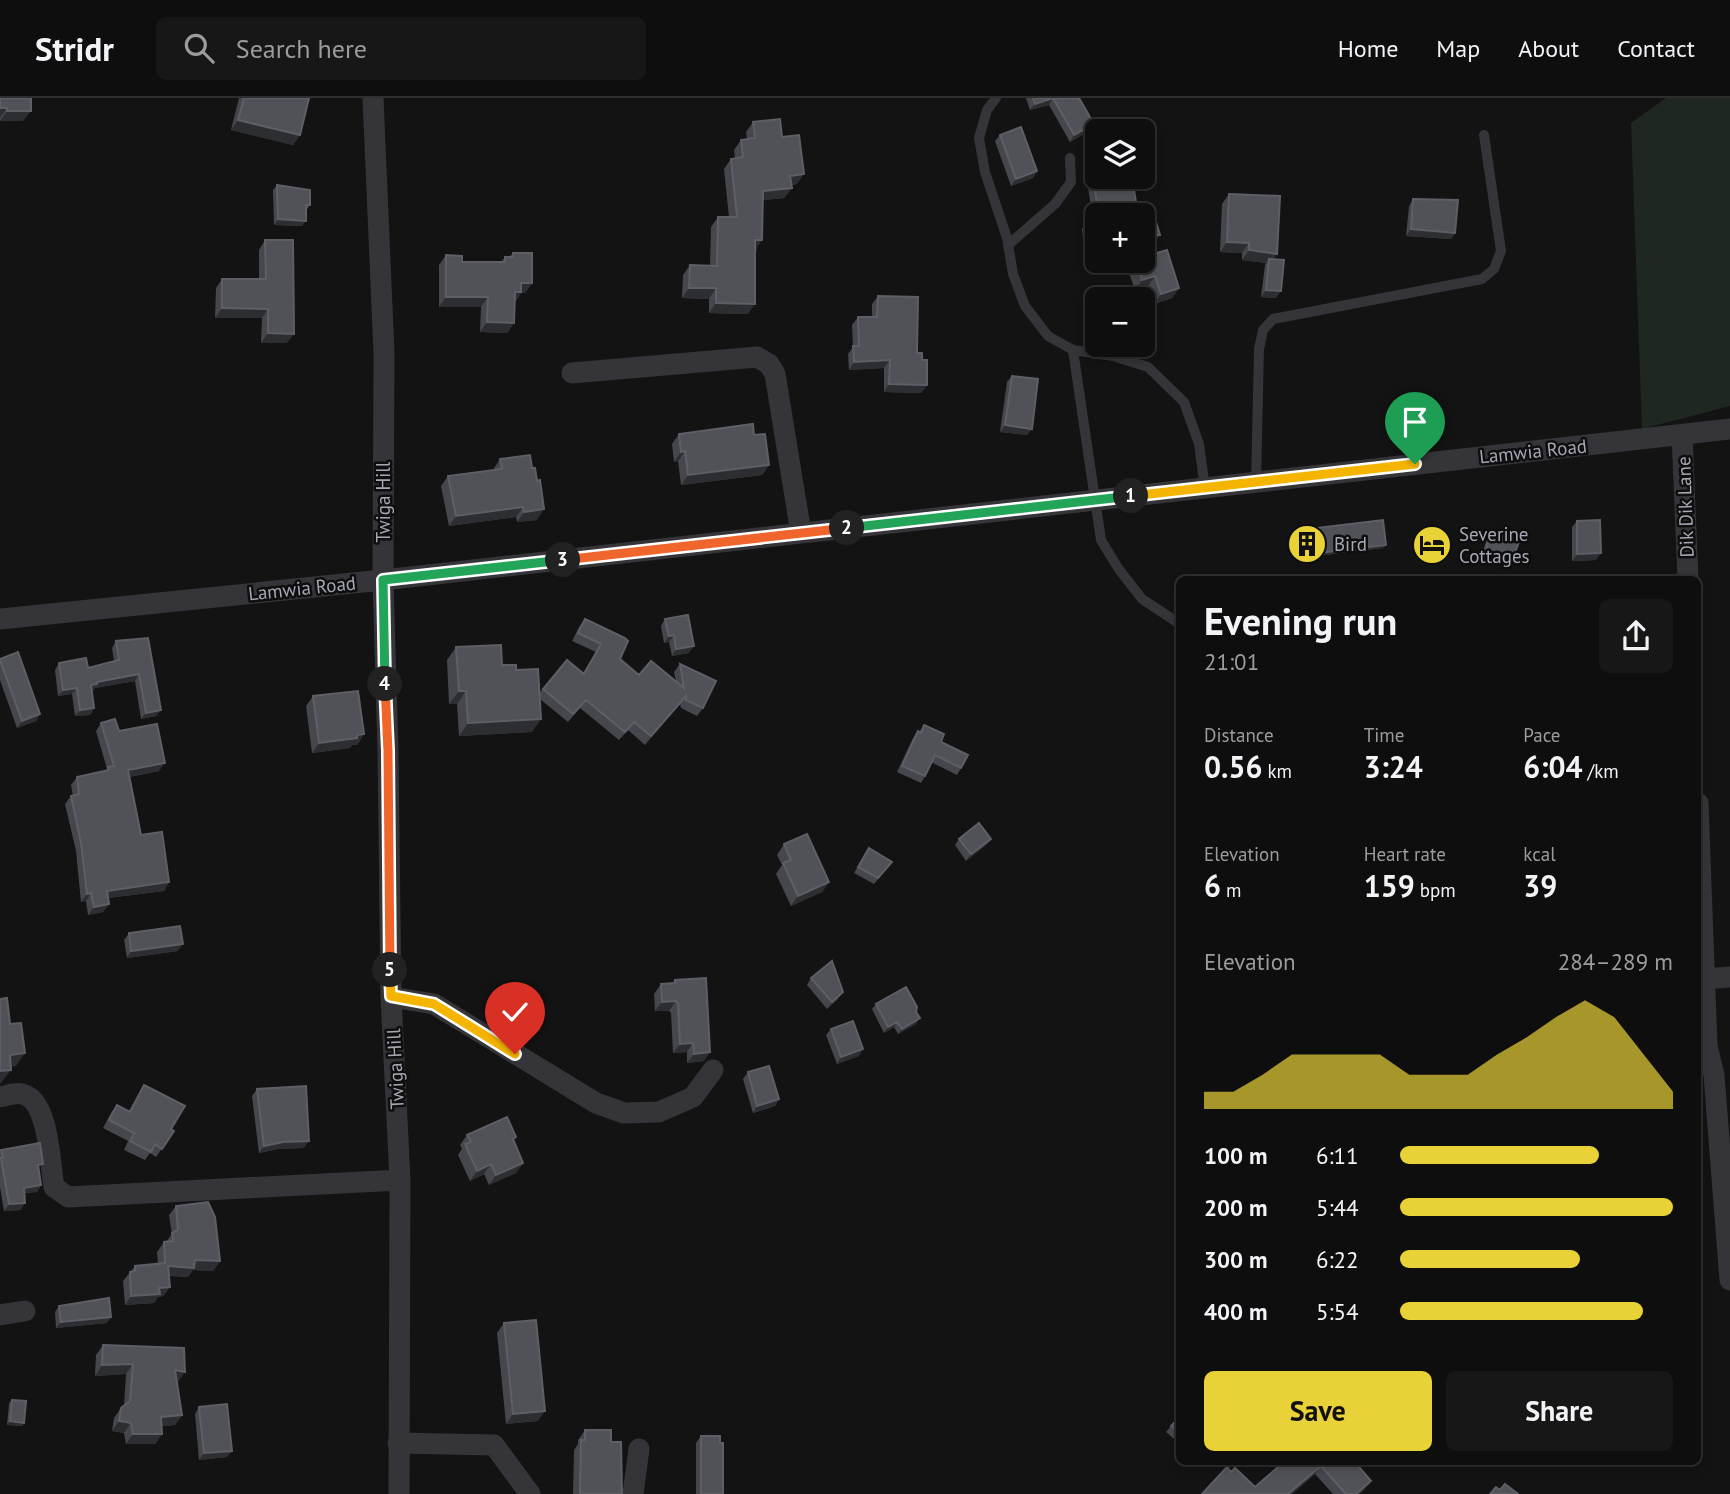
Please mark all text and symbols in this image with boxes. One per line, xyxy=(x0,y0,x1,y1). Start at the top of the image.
search box xyxy=(156,17,646,80)
text: Stridr xyxy=(35,27,114,70)
icon: search xyxy=(180,29,218,67)
text: Search here xyxy=(236,32,367,65)
text: Home xyxy=(1338,33,1398,64)
text: Map xyxy=(1436,33,1480,64)
text: About xyxy=(1518,33,1579,64)
text: Contact xyxy=(1617,33,1695,64)
map controls xyxy=(1085,119,1155,357)
button: layers xyxy=(1085,119,1155,189)
button: + xyxy=(1085,203,1155,273)
button: − xyxy=(1085,287,1155,357)
pin xyxy=(1385,392,1445,464)
icon: arrive xyxy=(1396,403,1434,441)
street label: Lamwia Road xyxy=(1478,433,1588,469)
street label: Dik Dik Lane xyxy=(1671,456,1699,558)
street label: Twiga Hill xyxy=(371,461,395,542)
pin: 1 xyxy=(1114,478,1148,514)
text: 1 xyxy=(1125,483,1136,507)
pin: 2 xyxy=(830,510,864,546)
text: 2 xyxy=(841,515,852,539)
place label: Severine Cottages xyxy=(1459,522,1530,568)
building icon: Bird xyxy=(1286,523,1328,565)
hotel icon: Severine Cottages xyxy=(1411,524,1453,566)
place label: Bird xyxy=(1334,532,1367,556)
pin: 3 xyxy=(546,542,580,578)
text: 3 xyxy=(557,547,568,571)
street label: Lamwia Road xyxy=(247,570,357,606)
text: Evening run xyxy=(1204,596,1397,645)
button: share xyxy=(1599,599,1673,673)
text: 21:01 xyxy=(1204,647,1259,676)
pin: 4 xyxy=(368,666,402,702)
text: 4 xyxy=(379,671,390,695)
text: Distance xyxy=(1204,723,1274,747)
text: Time xyxy=(1364,723,1404,747)
text: Pace xyxy=(1523,723,1561,747)
text: 0.56 xyxy=(1204,747,1262,786)
text: 3:24 xyxy=(1364,747,1423,786)
text: 6:04 xyxy=(1523,747,1582,786)
text: km xyxy=(1262,759,1292,783)
text: /km xyxy=(1582,759,1619,783)
text: Elevation xyxy=(1204,842,1280,866)
text: Heart rate xyxy=(1364,842,1446,866)
text: kcal xyxy=(1523,842,1556,866)
text: 6 xyxy=(1204,866,1221,905)
text: 159 xyxy=(1364,866,1415,905)
text: 39 xyxy=(1523,866,1557,905)
text: m xyxy=(1221,878,1242,902)
text: bpm xyxy=(1415,878,1456,902)
text: Elevation xyxy=(1204,947,1296,976)
text: 284–289 m xyxy=(1558,947,1673,976)
pin: 5 xyxy=(372,952,408,988)
text: 5 xyxy=(384,957,395,981)
pin xyxy=(485,982,545,1054)
icon: check xyxy=(496,993,534,1031)
street label: Twiga Hill xyxy=(381,1028,409,1110)
text: 100 m xyxy=(1204,1141,1267,1170)
text: 6:11 xyxy=(1316,1141,1359,1170)
text: 200 m xyxy=(1204,1193,1267,1222)
text: 5:44 xyxy=(1316,1193,1359,1222)
text: 300 m xyxy=(1204,1245,1267,1274)
text: 6:22 xyxy=(1316,1245,1359,1274)
text: 400 m xyxy=(1204,1297,1267,1326)
text: 5:54 xyxy=(1316,1297,1359,1326)
button: Save xyxy=(1204,1371,1432,1451)
button: Share xyxy=(1446,1371,1673,1451)

